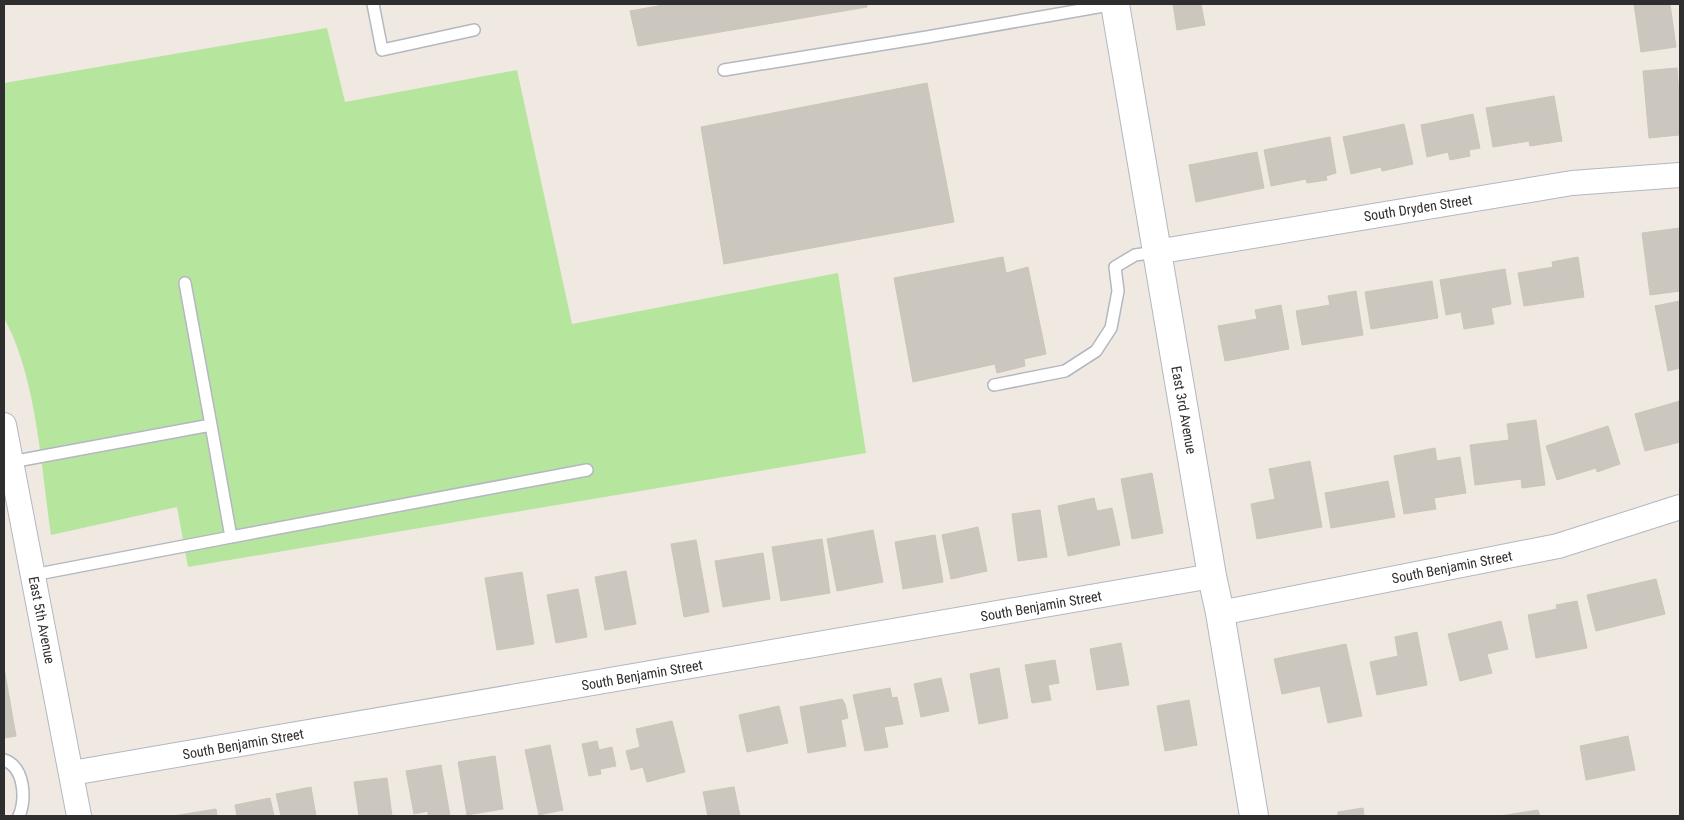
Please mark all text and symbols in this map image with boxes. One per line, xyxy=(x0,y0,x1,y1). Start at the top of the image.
street label: South Dryden Street xyxy=(1363,192,1473,224)
street label: East 3rd Avenue xyxy=(1168,365,1200,456)
street label: South Benjamin Street xyxy=(1390,547,1514,587)
street label: East 5th Avenue xyxy=(26,575,58,666)
street label: South Benjamin Street xyxy=(979,587,1103,625)
street label: South Benjamin Street xyxy=(580,656,704,694)
street label: South Benjamin Street xyxy=(181,725,305,763)

